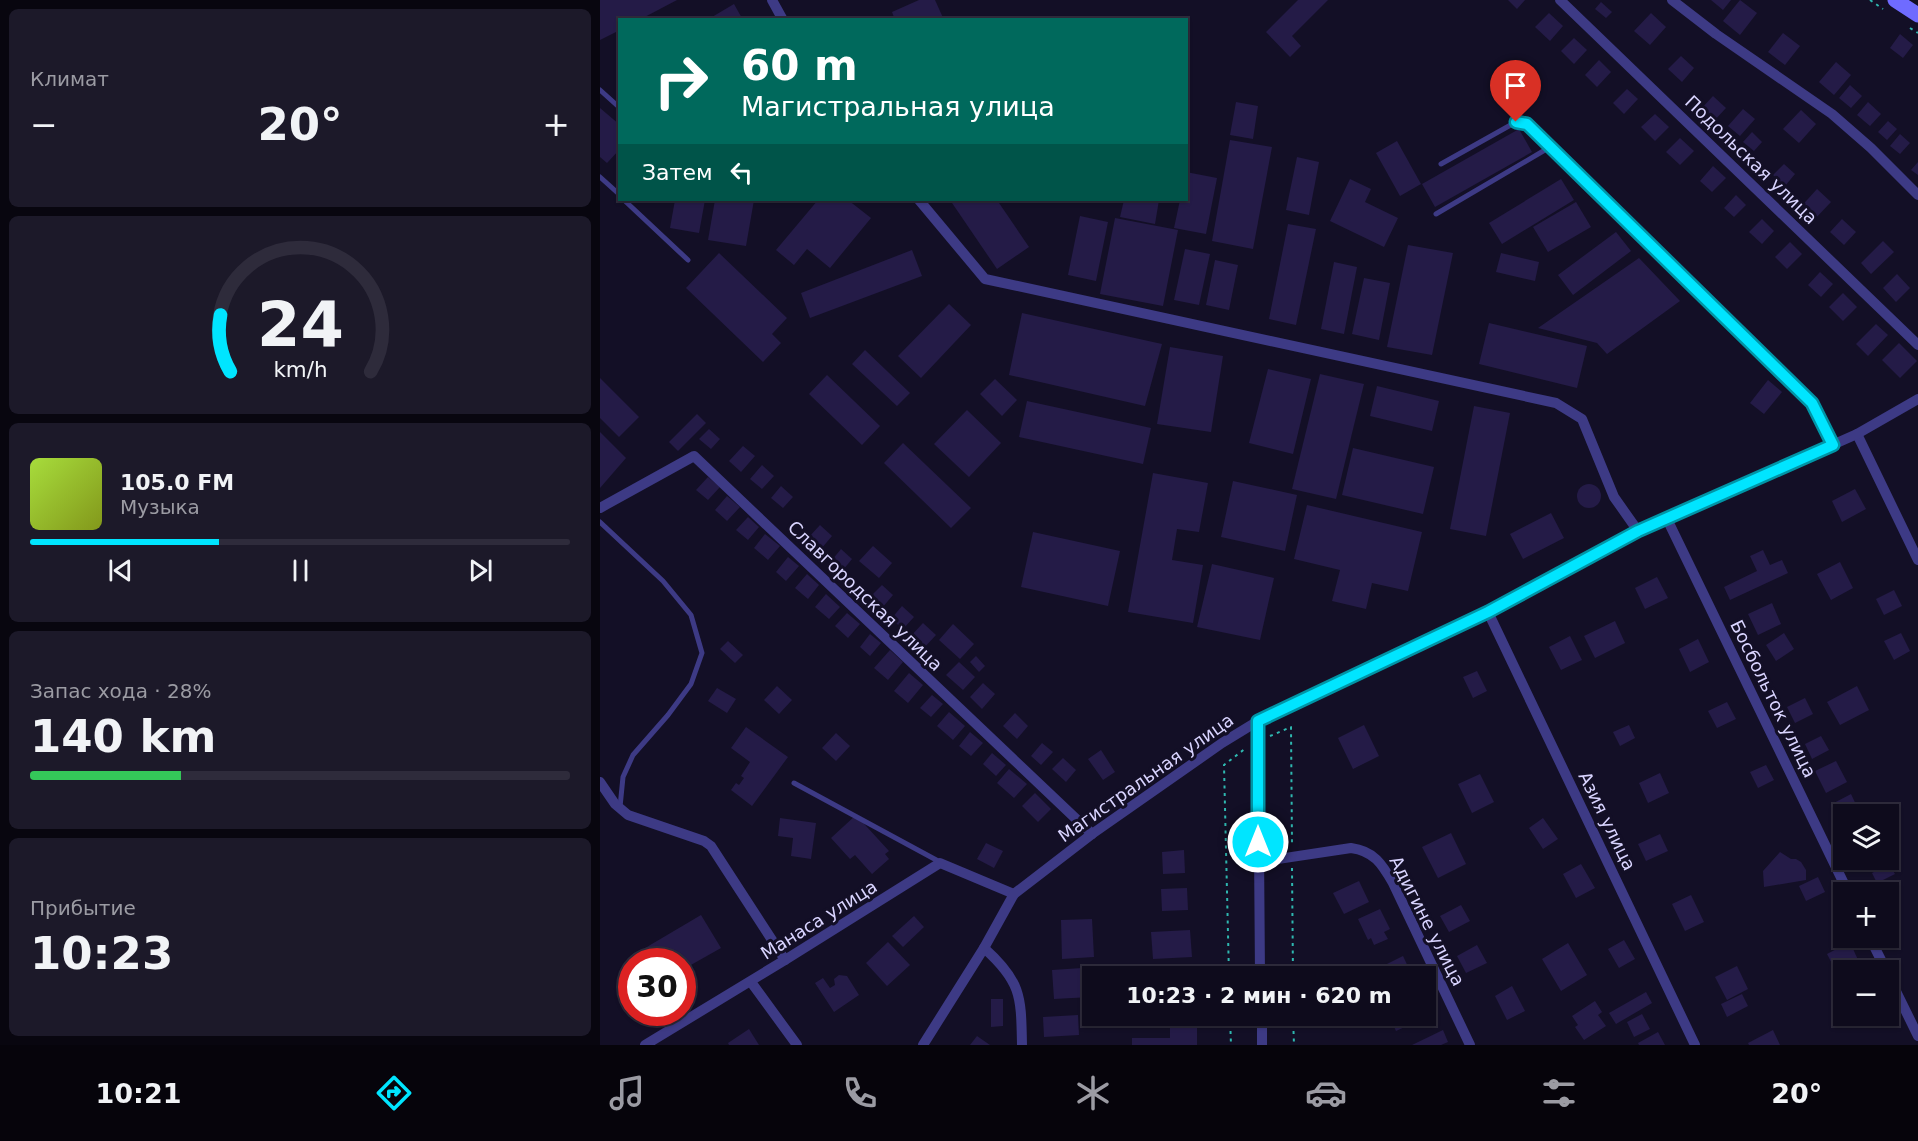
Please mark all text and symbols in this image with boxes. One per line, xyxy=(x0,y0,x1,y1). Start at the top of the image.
text: 60 m xyxy=(741,41,858,90)
icon: right xyxy=(642,42,720,120)
pin xyxy=(1490,60,1541,122)
text: Климат xyxy=(30,67,109,91)
icon: arrive xyxy=(1499,69,1532,102)
text: Магистральная улица xyxy=(741,91,1055,122)
street label: Подольская улица xyxy=(1681,91,1822,228)
text: 20° xyxy=(257,98,343,151)
text: − xyxy=(30,105,58,144)
text: + xyxy=(542,105,570,144)
icon: left xyxy=(725,156,758,189)
text: Затем xyxy=(642,160,713,185)
text: 24 xyxy=(257,288,343,361)
text: km/h xyxy=(273,358,327,383)
text: 105.0 FM xyxy=(120,470,234,495)
text: Музыка xyxy=(120,495,200,519)
street label: Славгородская улица xyxy=(784,516,947,675)
icon: previous xyxy=(104,554,137,587)
icon: pause xyxy=(284,554,317,587)
icon: next xyxy=(464,554,497,587)
street label: Босбольток улица xyxy=(1726,617,1821,781)
text: Запас хода · 28% xyxy=(30,679,211,703)
street label: Магистральная улица xyxy=(1054,709,1237,846)
text: 140 km xyxy=(30,710,216,763)
street label: Азия улица xyxy=(1574,768,1640,874)
map controls xyxy=(1833,804,1899,1026)
button: layers xyxy=(1833,804,1899,870)
position arrow xyxy=(1226,810,1290,874)
street label: Адигине улица xyxy=(1386,852,1469,989)
street label: Манаса улица xyxy=(757,875,881,964)
button: + xyxy=(1833,882,1899,948)
text: Прибытие xyxy=(30,896,136,920)
text: 10:23 xyxy=(30,927,173,980)
speed limit sign: 30 xyxy=(618,948,696,1026)
button: − xyxy=(1833,960,1899,1026)
text: 10:23 · 2 мин · 620 m xyxy=(1126,983,1392,1008)
icon: directions xyxy=(373,1072,415,1114)
icon: music xyxy=(606,1072,648,1114)
icon: phone xyxy=(839,1072,881,1114)
icon: climate xyxy=(1072,1072,1114,1114)
icon: car xyxy=(1305,1072,1347,1114)
icon: filters xyxy=(1538,1072,1580,1114)
text: 10:21 xyxy=(96,1078,182,1109)
text: 20° xyxy=(1771,1078,1822,1109)

